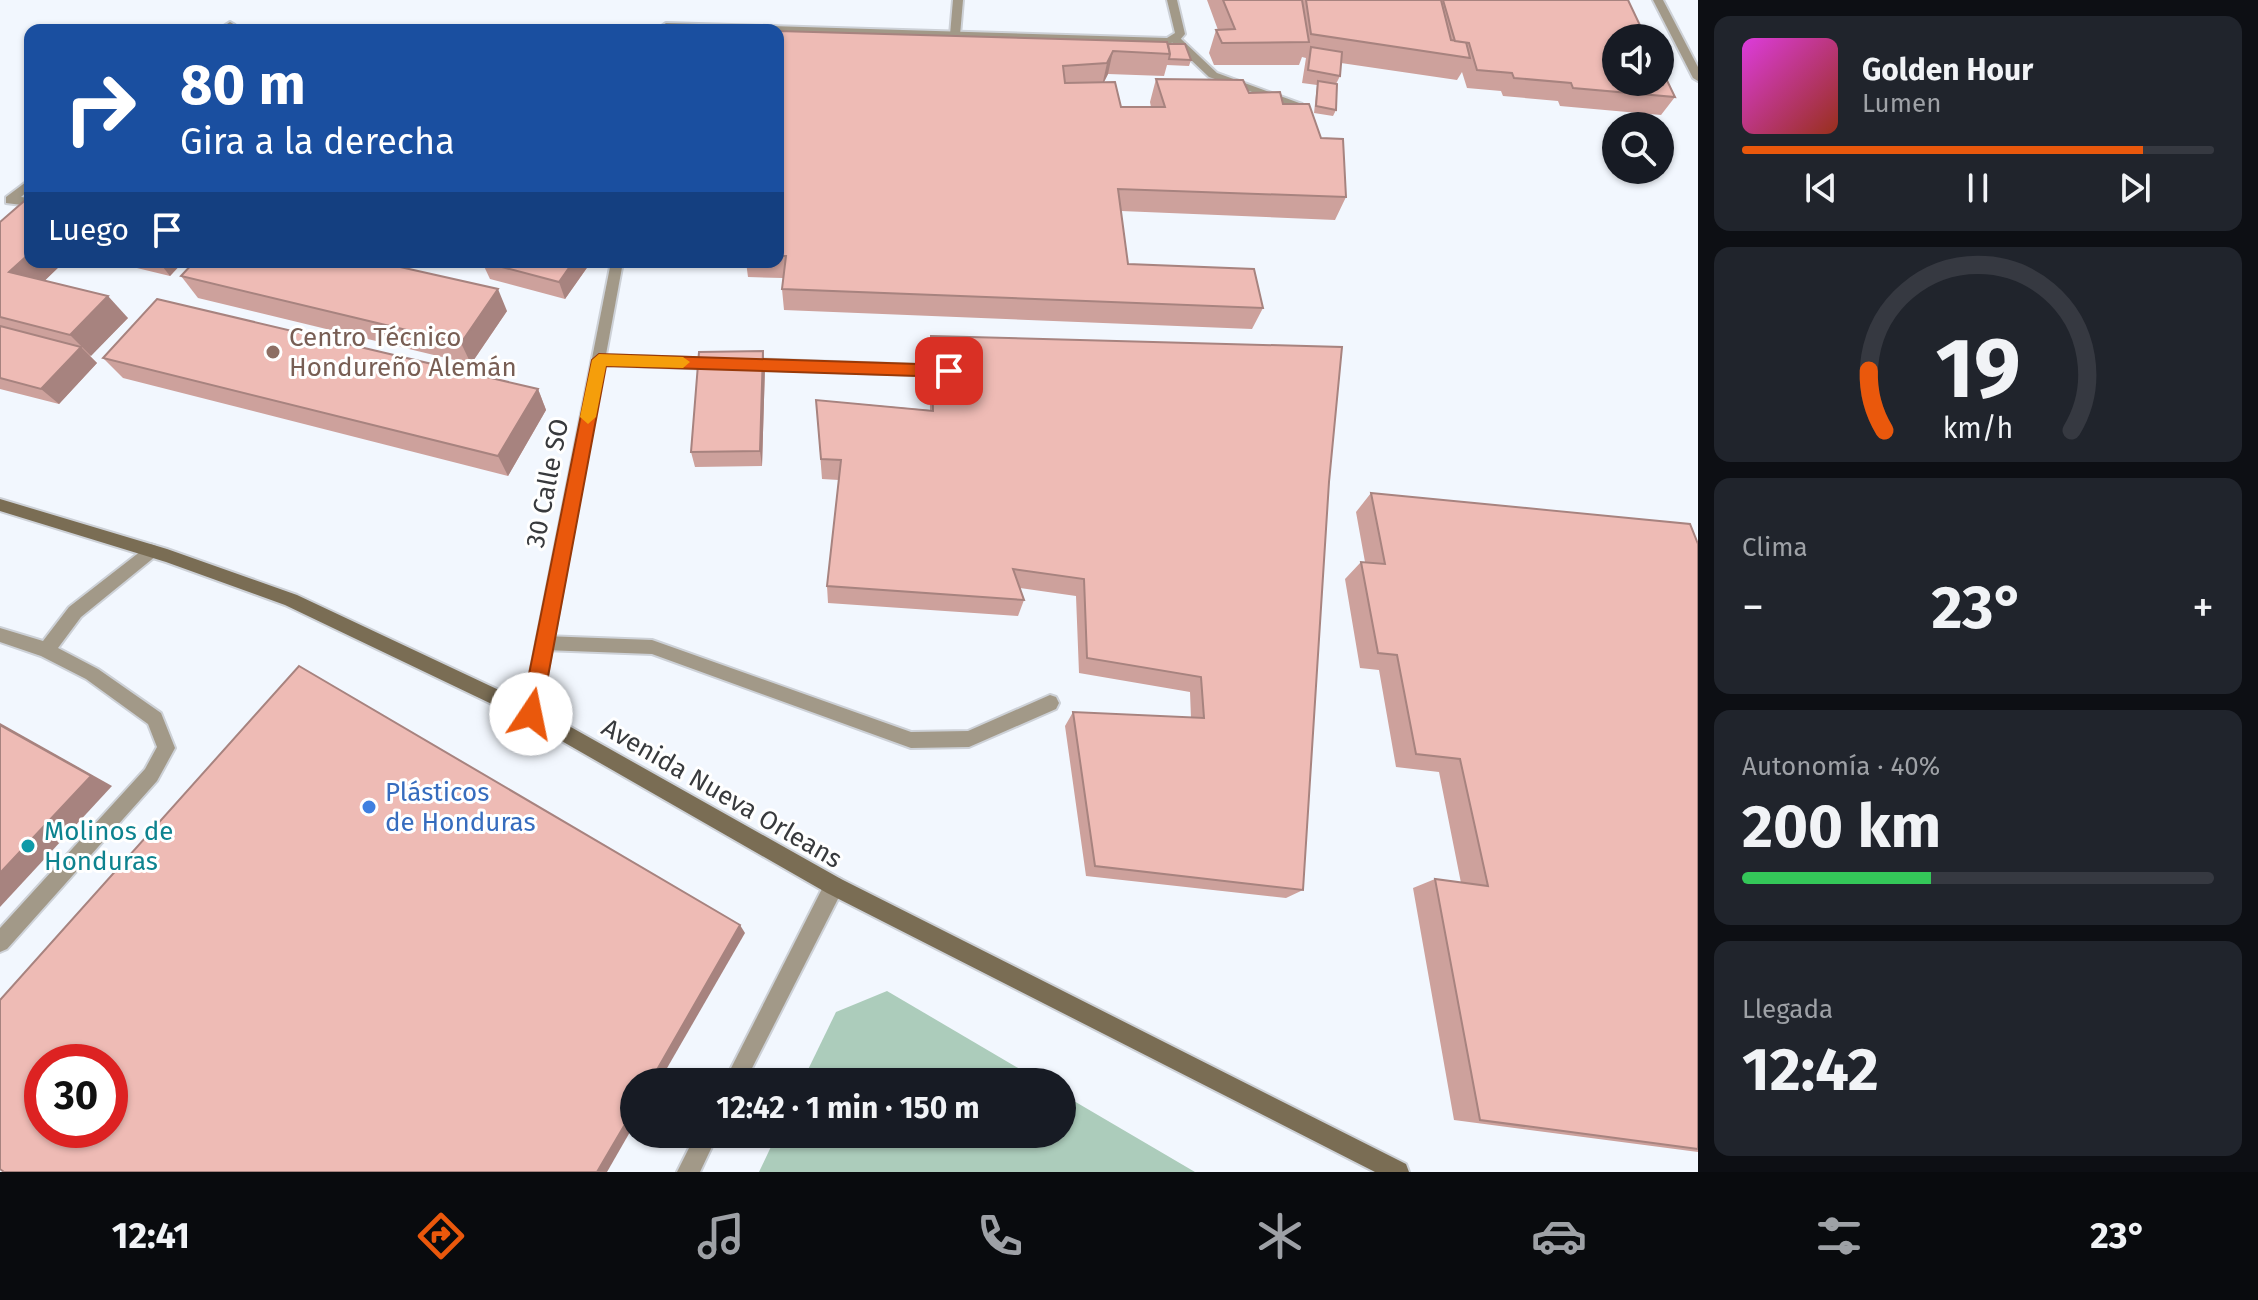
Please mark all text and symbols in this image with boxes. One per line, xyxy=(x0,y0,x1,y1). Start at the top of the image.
map controls xyxy=(1602,24,1674,184)
button: sound xyxy=(1602,24,1674,96)
text: 80 m xyxy=(180,52,306,119)
text: Golden Hour xyxy=(1862,52,2033,88)
icon: right xyxy=(48,56,152,160)
text: Lumen xyxy=(1862,88,1941,119)
button: search xyxy=(1602,112,1674,184)
text: Gira a la derecha xyxy=(180,120,455,164)
icon: previous xyxy=(1799,166,1843,210)
icon: pause xyxy=(1956,166,2000,210)
icon: next xyxy=(2113,166,2157,210)
icon: arrive xyxy=(145,208,189,252)
text: Luego xyxy=(48,212,129,248)
text: 19 xyxy=(1935,318,2021,418)
place label: Centro Técnico Hondureño Alemán xyxy=(289,322,517,383)
pin xyxy=(915,337,983,405)
marker: Centro Técnico Hondureño Alemán xyxy=(264,343,282,361)
icon: arrive xyxy=(927,349,971,393)
text: km/h xyxy=(1943,411,2013,446)
street label: 30 Calle SO xyxy=(520,416,575,550)
text: Clima xyxy=(1742,532,1808,563)
text: 23° xyxy=(1931,572,2025,644)
text: − xyxy=(1742,581,1764,634)
text: + xyxy=(2192,581,2214,634)
position arrow xyxy=(489,672,573,756)
street label: Avenida Nueva Orleans xyxy=(596,712,847,875)
text: Autonomía · 40% xyxy=(1742,751,1940,782)
place label: Plásticos de Honduras xyxy=(385,777,536,838)
text: 200 km xyxy=(1742,791,1941,863)
marker: Plásticos de Honduras xyxy=(360,798,378,816)
place label: Molinos de Honduras xyxy=(44,816,174,877)
marker: Molinos de Honduras xyxy=(19,837,37,855)
text: Llegada xyxy=(1742,994,1833,1025)
text: 12:42 xyxy=(1742,1034,1879,1106)
speed limit sign: 30 xyxy=(24,1044,128,1148)
text: 12:42 · 1 min · 150 m xyxy=(716,1090,980,1126)
icon: directions xyxy=(413,1208,469,1264)
icon: music xyxy=(693,1208,749,1264)
icon: phone xyxy=(972,1208,1028,1264)
icon: climate xyxy=(1252,1208,1308,1264)
icon: car xyxy=(1531,1208,1587,1264)
icon: filters xyxy=(1811,1208,1867,1264)
text: 12:41 xyxy=(112,1214,190,1258)
text: 23° xyxy=(2090,1214,2146,1258)

